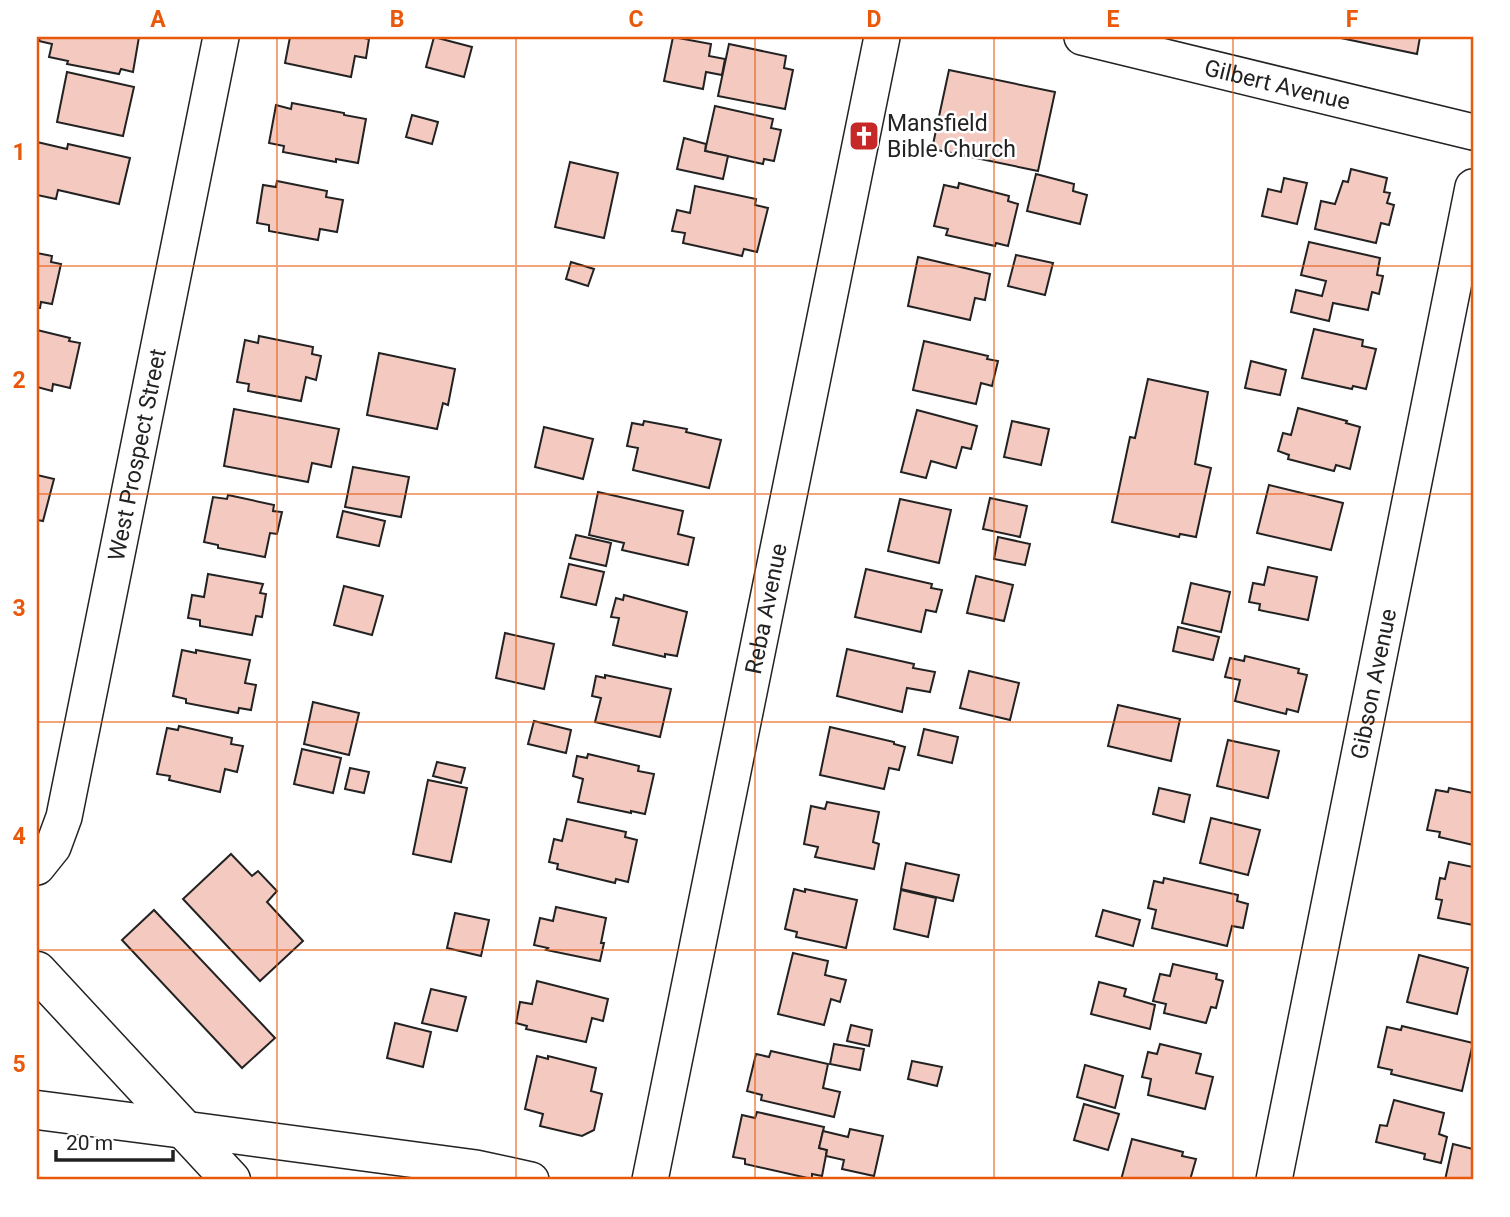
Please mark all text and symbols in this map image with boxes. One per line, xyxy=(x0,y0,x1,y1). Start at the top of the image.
text: A xyxy=(150,6,166,33)
text: B xyxy=(390,6,404,33)
text: C xyxy=(628,6,644,33)
text: D xyxy=(867,6,881,33)
text: E xyxy=(1107,6,1120,33)
text: F xyxy=(1346,6,1359,33)
street label: Gilbert Avenue xyxy=(1202,54,1353,116)
place label: Mansfield Bible Church xyxy=(887,110,1016,163)
church icon: Mansfield Bible Church xyxy=(847,119,881,153)
text: 1 xyxy=(12,139,26,166)
street label: West Prospect Street xyxy=(103,347,172,563)
text: 2 xyxy=(12,367,26,394)
street label: Reba Avenue xyxy=(740,541,793,677)
text: 3 xyxy=(12,595,26,622)
street label: Gibson Avenue xyxy=(1346,606,1402,762)
text: 4 xyxy=(12,823,26,850)
text: 5 xyxy=(12,1051,26,1078)
scale bar xyxy=(56,1119,173,1163)
text: 20 m xyxy=(66,1131,113,1155)

